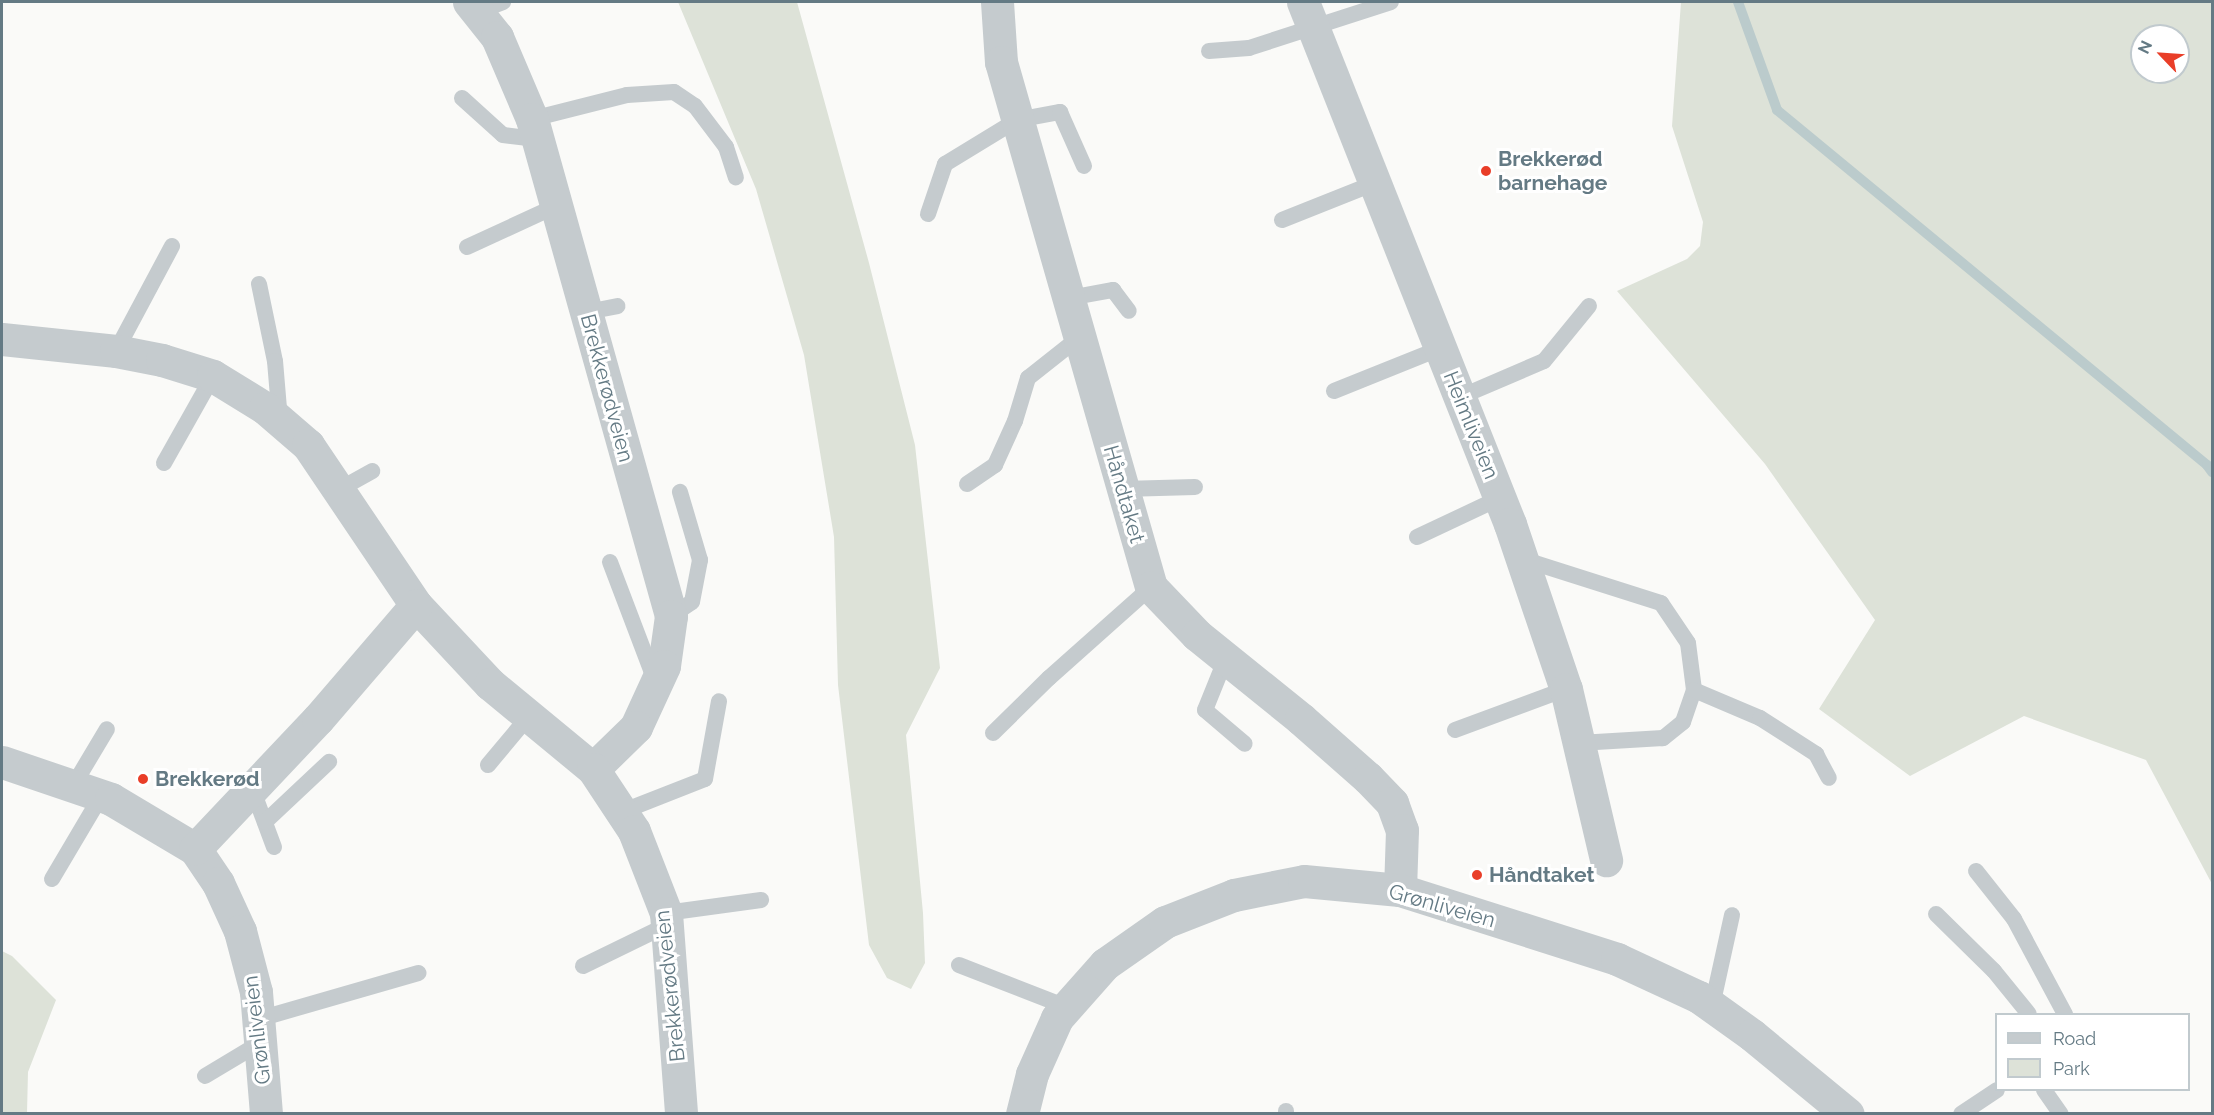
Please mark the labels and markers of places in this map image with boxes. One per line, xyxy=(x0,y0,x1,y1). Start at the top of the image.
place label: Brekkerød barnehage xyxy=(1498,146,1607,196)
marker: Brekkerød barnehage xyxy=(1479,164,1493,178)
place label: Brekkerød xyxy=(155,766,260,792)
marker: Brekkerød xyxy=(136,772,150,786)
place label: Håndtaket xyxy=(1489,862,1595,888)
marker: Håndtaket xyxy=(1470,868,1484,882)

